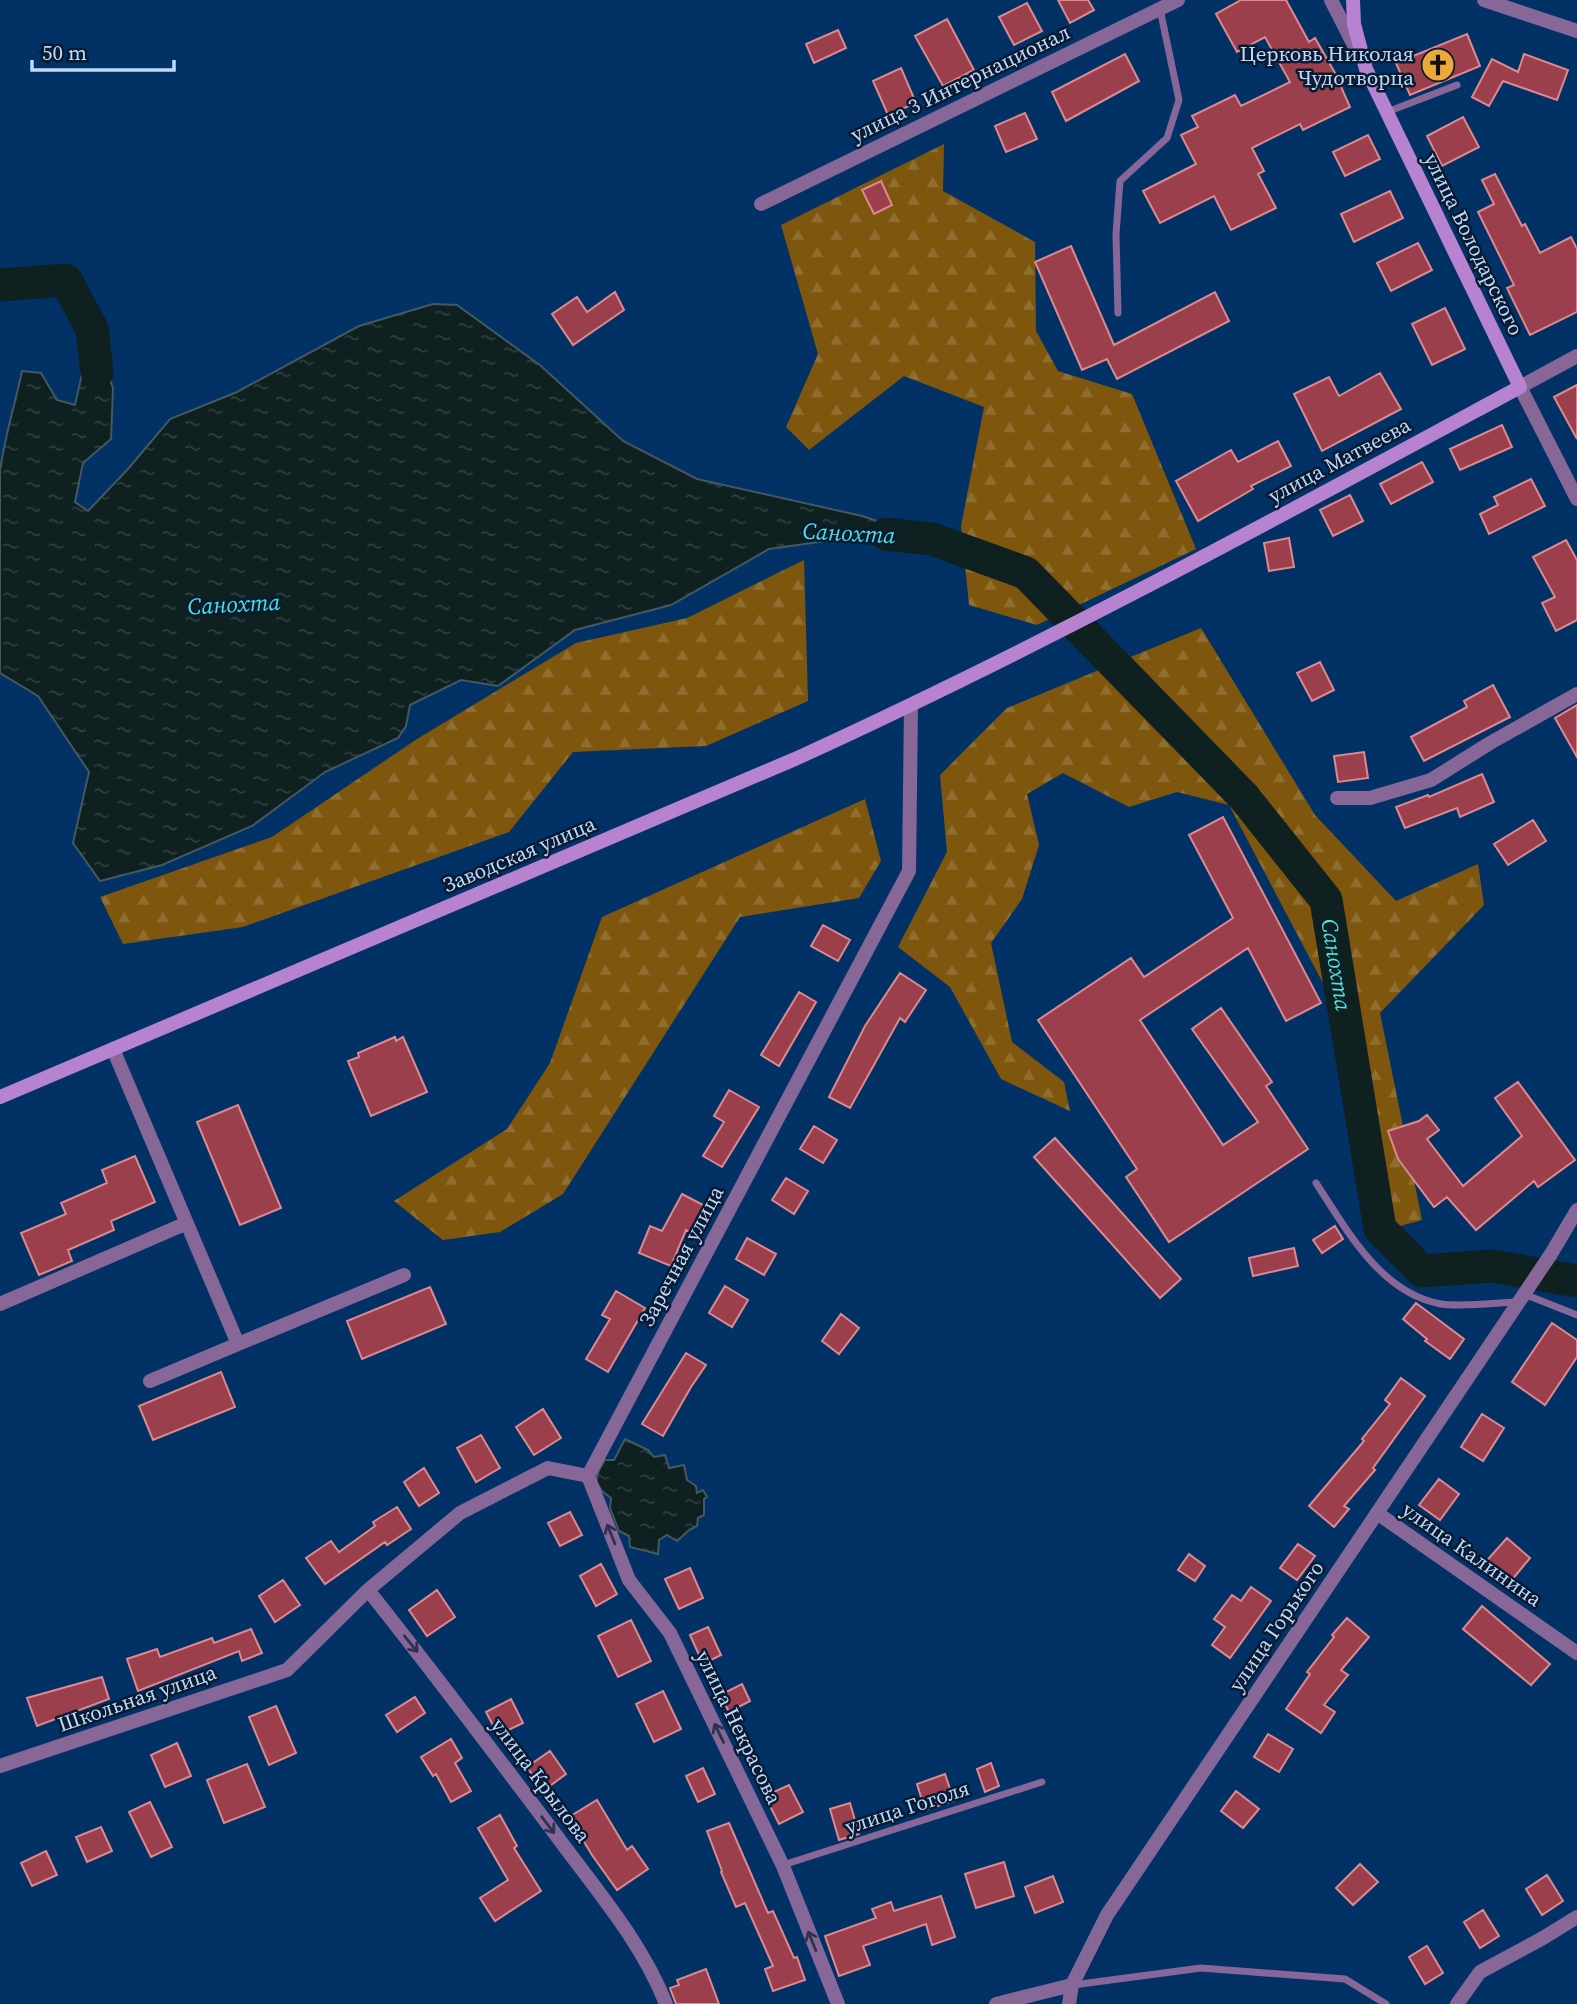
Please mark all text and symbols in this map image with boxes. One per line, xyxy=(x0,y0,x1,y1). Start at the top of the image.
street label: улица 3 Интернационал xyxy=(845,17,1075,149)
scale bar xyxy=(32,28,173,72)
text: 50 m xyxy=(42,38,87,67)
place label: Церковь Николая Чудотворца xyxy=(1240,39,1414,92)
church icon: Церковь Николая Чудотворца xyxy=(1419,46,1457,84)
street label: улица Володарского xyxy=(1417,148,1531,340)
street label: улица Матвеева xyxy=(1263,410,1416,510)
water label: Санохта xyxy=(802,515,896,551)
water label: Санохта xyxy=(187,586,281,622)
street label: Заводская улица xyxy=(438,809,600,899)
water label: Санохта xyxy=(1313,916,1360,1013)
street label: Заречная улица xyxy=(632,1180,730,1331)
street label: улица Калинина xyxy=(1396,1495,1548,1613)
one-way arrow xyxy=(604,1524,617,1546)
street label: улица Горького xyxy=(1221,1555,1331,1697)
one-way arrow xyxy=(403,1634,418,1652)
street label: улица Некрасова xyxy=(689,1645,789,1809)
street label: Школьная улица xyxy=(54,1657,221,1739)
street label: улица Крылова xyxy=(484,1711,598,1849)
one-way arrow xyxy=(711,1723,725,1744)
street label: улица Гоголя xyxy=(841,1773,973,1841)
one-way arrow xyxy=(541,1815,555,1834)
one-way arrow xyxy=(805,1930,818,1952)

